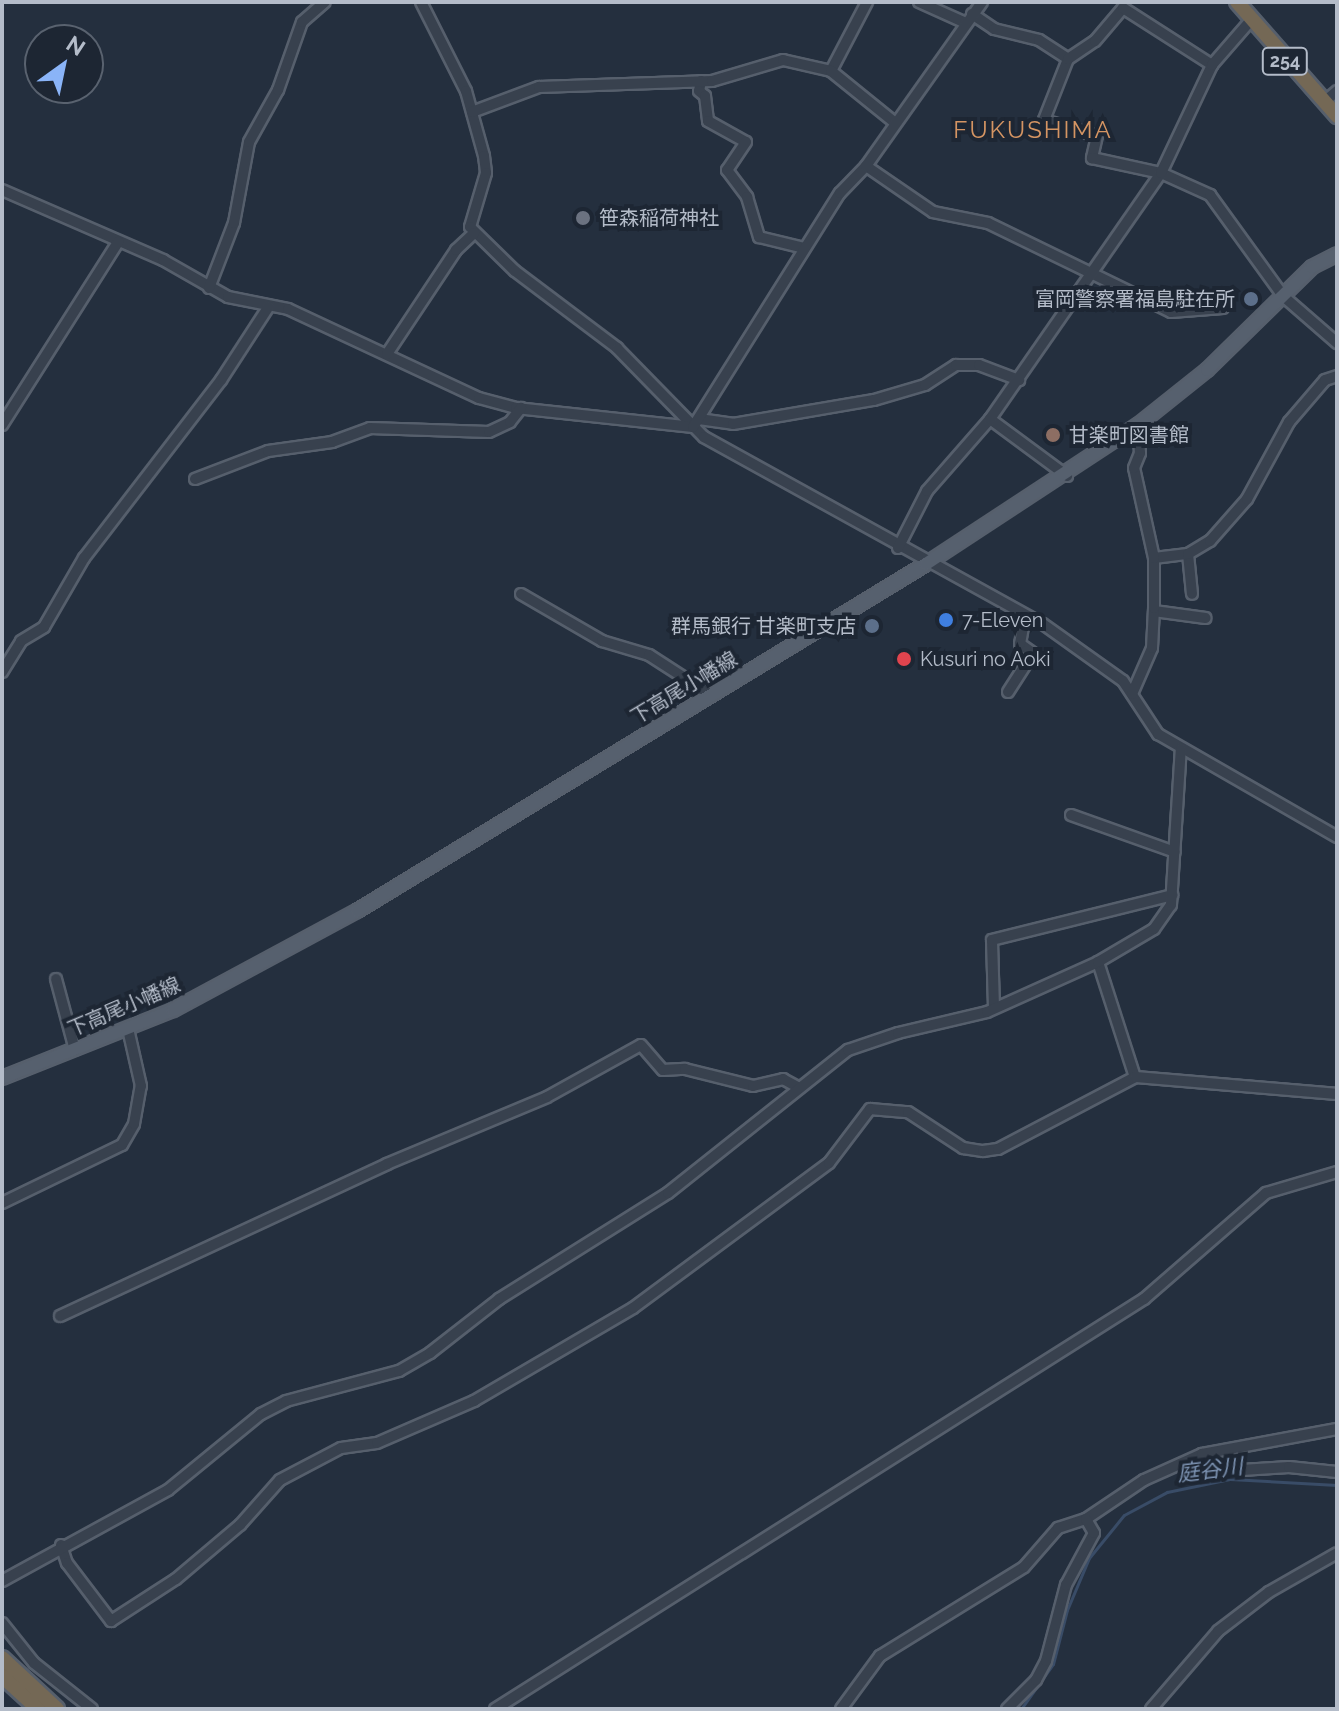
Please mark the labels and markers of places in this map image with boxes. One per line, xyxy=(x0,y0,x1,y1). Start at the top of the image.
place label: 笹森稲荷神社 xyxy=(599,206,719,230)
marker: 笹森稲荷神社 xyxy=(574,209,592,227)
place label: 富岡警察署福島駐在所 xyxy=(1035,287,1235,311)
marker: 富岡警察署福島駐在所 xyxy=(1242,290,1260,308)
place label: 甘楽町図書館 xyxy=(1069,423,1189,447)
marker: 甘楽町図書館 xyxy=(1044,426,1062,444)
place label: 7-Eleven xyxy=(962,608,1043,632)
marker: 7-Eleven xyxy=(937,611,955,629)
place label: 群馬銀行 甘楽町支店 xyxy=(671,614,856,638)
marker: 群馬銀行 甘楽町支店 xyxy=(863,617,881,635)
place label: Kusuri no Aoki xyxy=(920,647,1051,671)
marker: Kusuri no Aoki xyxy=(895,650,913,668)

